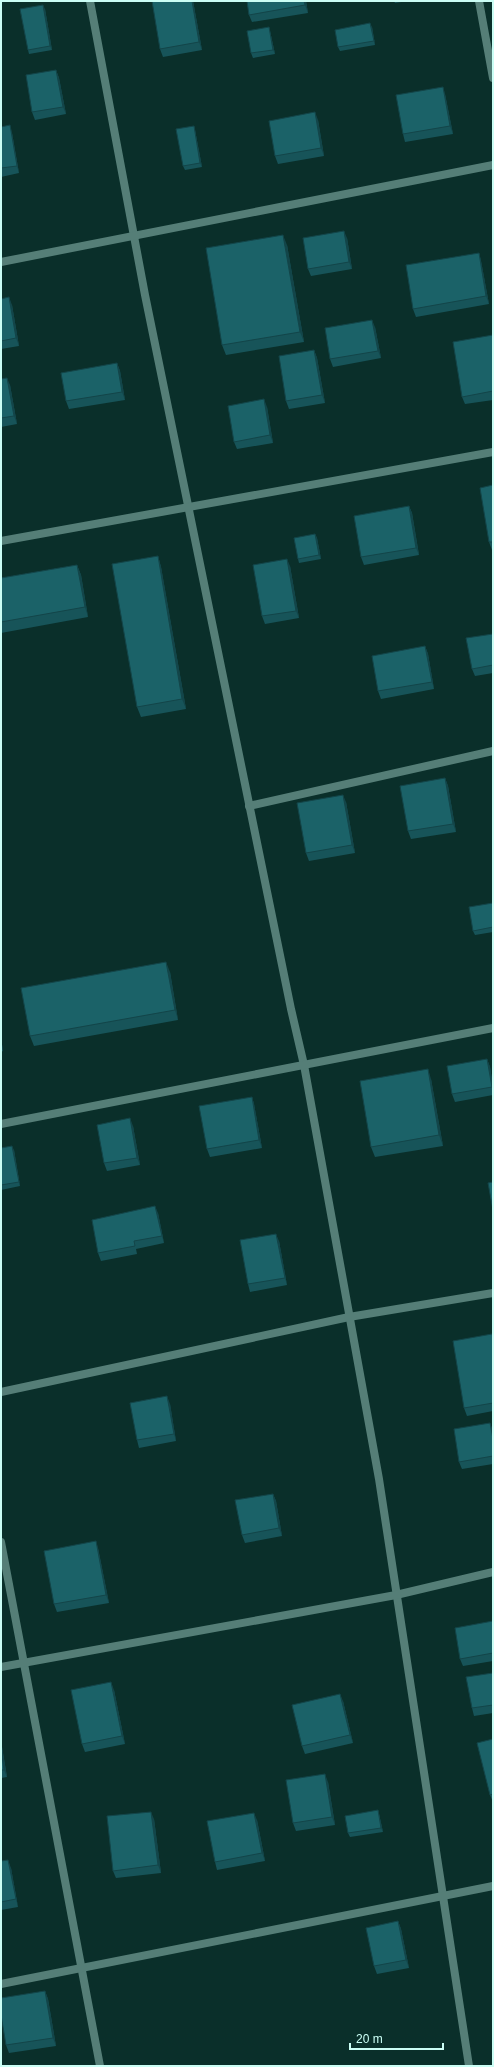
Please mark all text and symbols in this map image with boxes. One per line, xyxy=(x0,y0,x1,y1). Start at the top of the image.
scale bar xyxy=(350,2025,443,2051)
text: 20 m xyxy=(356,2032,383,2046)

